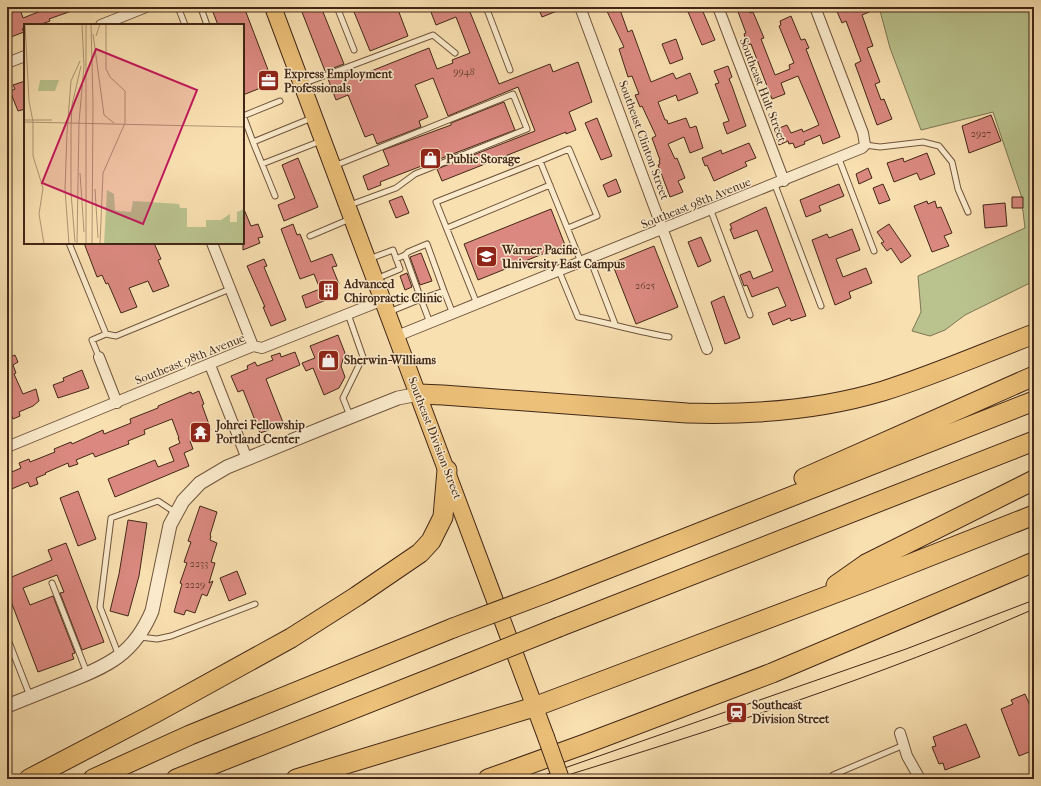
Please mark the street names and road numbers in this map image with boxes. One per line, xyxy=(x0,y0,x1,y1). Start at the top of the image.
street label: Southeast Hult Street xyxy=(737,36,790,145)
street label: Southeast Clinton Street xyxy=(616,78,672,202)
street label: Southeast 98th Avenue xyxy=(639,175,753,231)
street label: Southeast 98th Avenue xyxy=(133,331,247,387)
street label: Southeast Division Street xyxy=(405,375,465,502)

